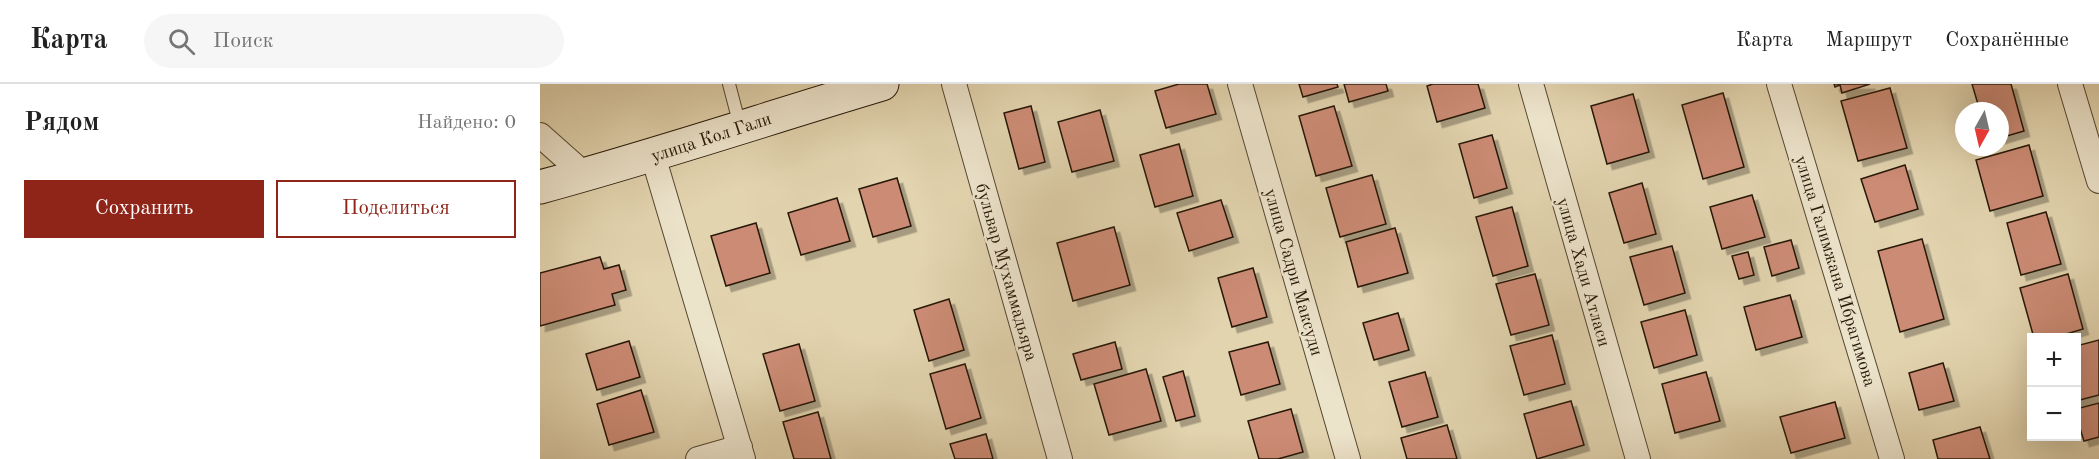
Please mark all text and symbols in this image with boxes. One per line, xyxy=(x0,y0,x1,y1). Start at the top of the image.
search box xyxy=(144,14,564,68)
icon: search xyxy=(165,25,198,58)
text: Карта xyxy=(30,27,108,55)
text: Поиск xyxy=(213,30,274,52)
text: Карта xyxy=(1736,30,1793,51)
text: Маршрут xyxy=(1826,30,1912,51)
text: Сохранённые xyxy=(1945,30,2069,51)
north arrow xyxy=(1955,102,2009,156)
text: Рядом xyxy=(24,110,99,136)
street label: улица Кол Гали xyxy=(649,110,774,166)
text: Найдено: 0 xyxy=(417,113,516,133)
street label: улица Галимжана Ибрагимова xyxy=(1791,154,1879,389)
button: Сохранить xyxy=(24,180,264,238)
button: Поделиться xyxy=(276,180,516,238)
street label: бульвар Мухаммадьяра xyxy=(972,181,1040,363)
street label: улица Садри Максуди xyxy=(1261,187,1326,358)
street label: улица Хади Атласи xyxy=(1553,196,1613,349)
map controls xyxy=(2027,333,2081,441)
button: + xyxy=(2027,333,2081,387)
button: − xyxy=(2027,387,2081,441)

